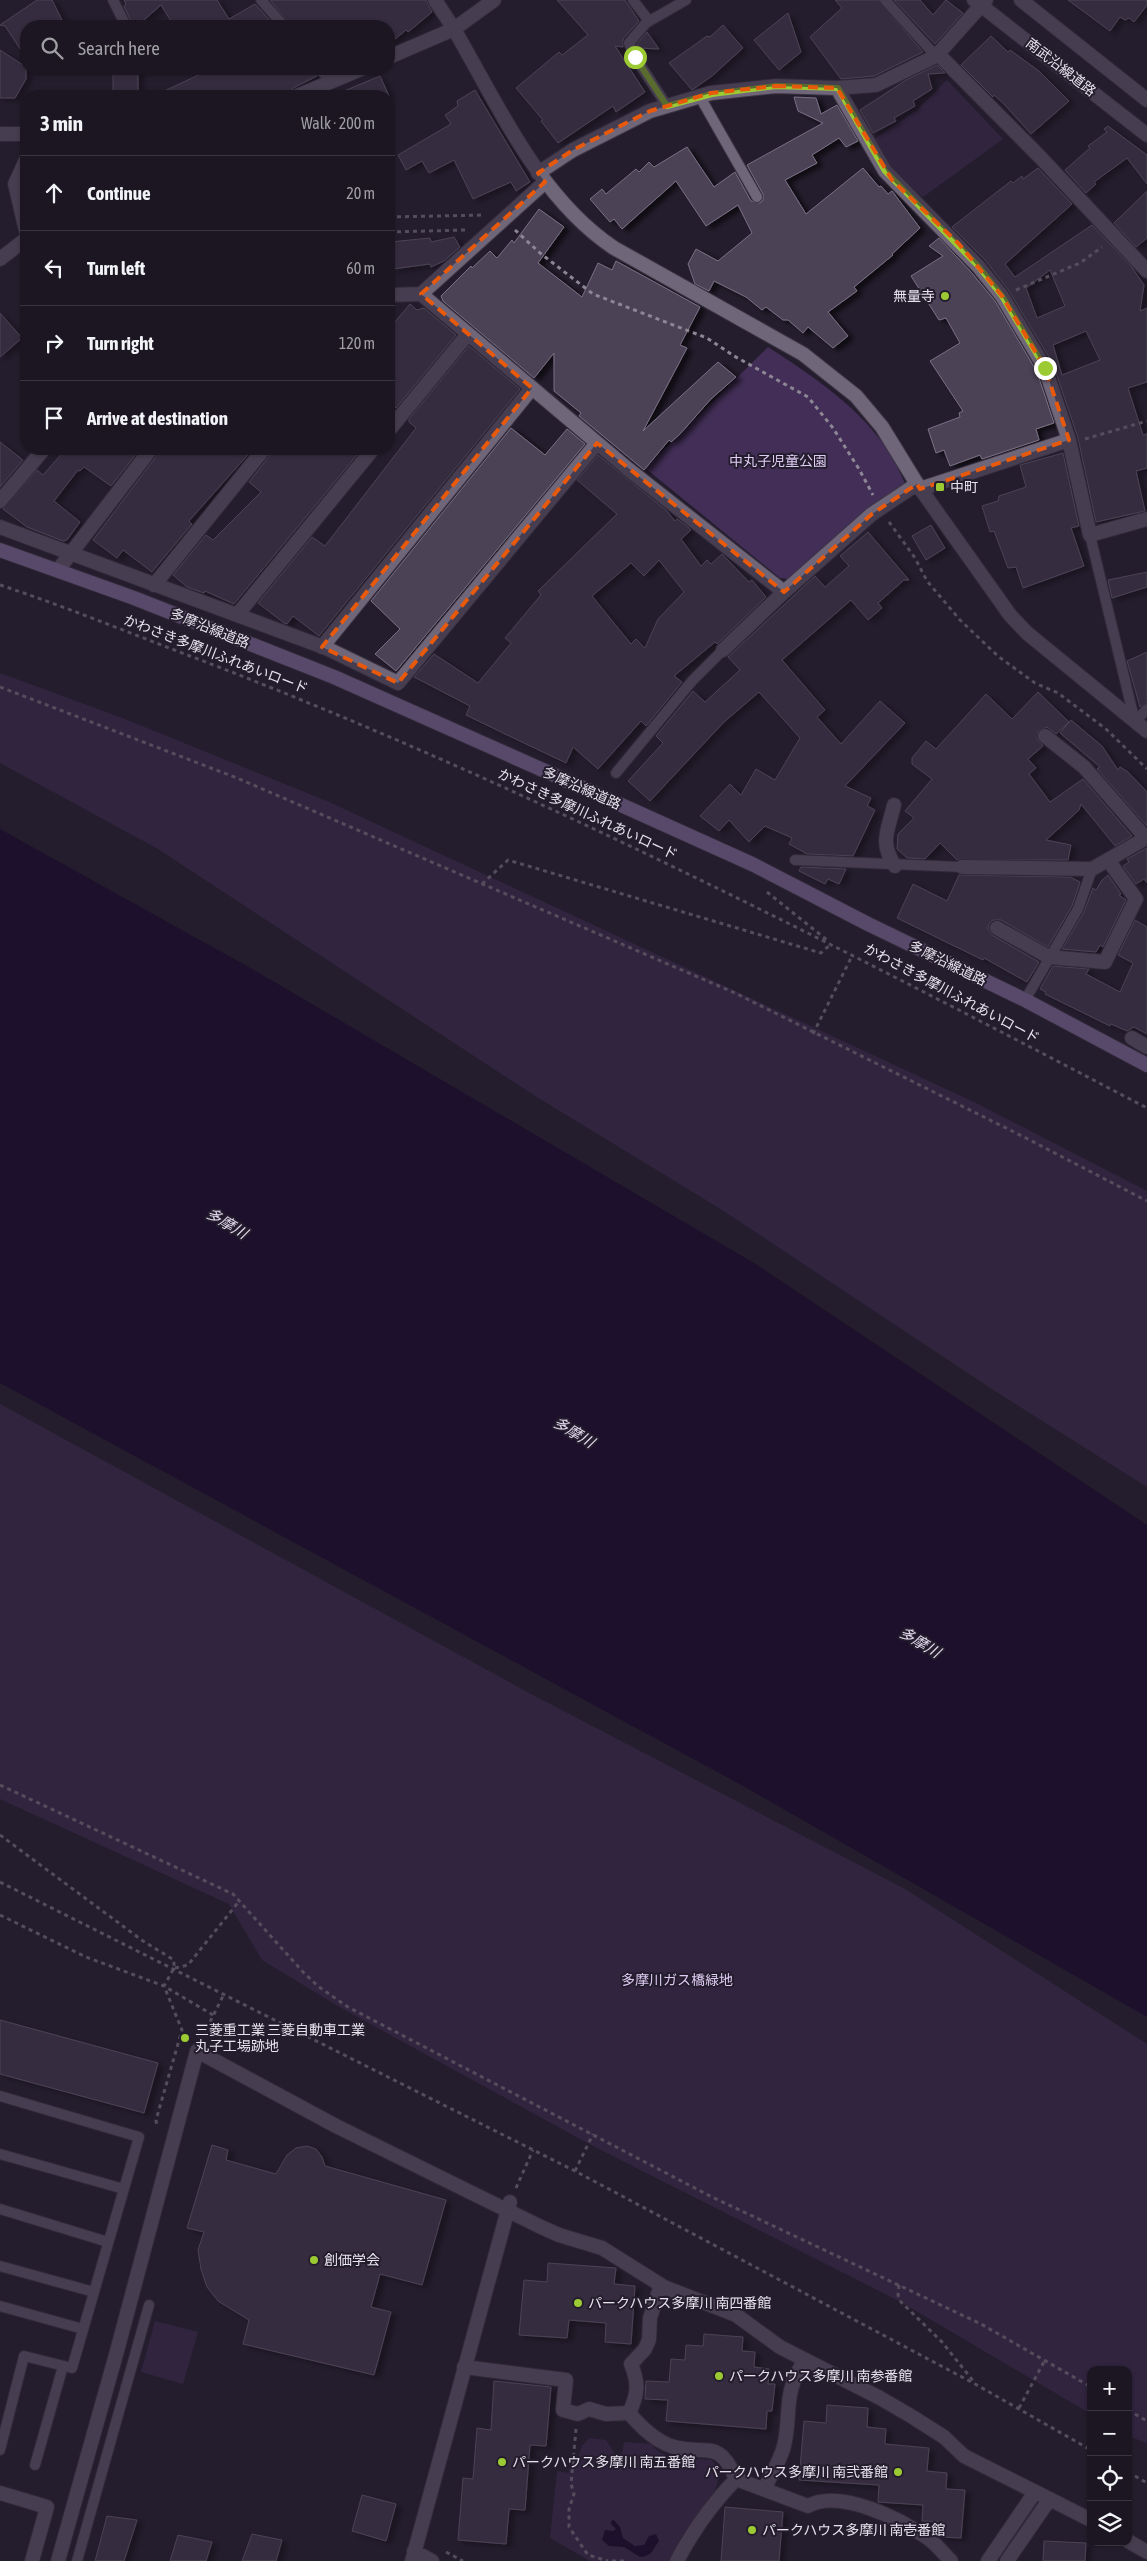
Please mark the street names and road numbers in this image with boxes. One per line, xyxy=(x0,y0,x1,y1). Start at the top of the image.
street label: 南武沿線道路 xyxy=(1023,35,1099,99)
street label: 多摩沿線道路 xyxy=(168,605,252,651)
street label: かわさき多摩川ふれあいロード xyxy=(122,611,310,697)
street label: 多摩沿線道路 xyxy=(540,764,624,812)
street label: かわさき多摩川ふれあいロード xyxy=(496,765,680,863)
street label: 多摩沿線道路 xyxy=(907,937,989,989)
street label: かわさき多摩川ふれあいロード xyxy=(862,940,1042,1046)

